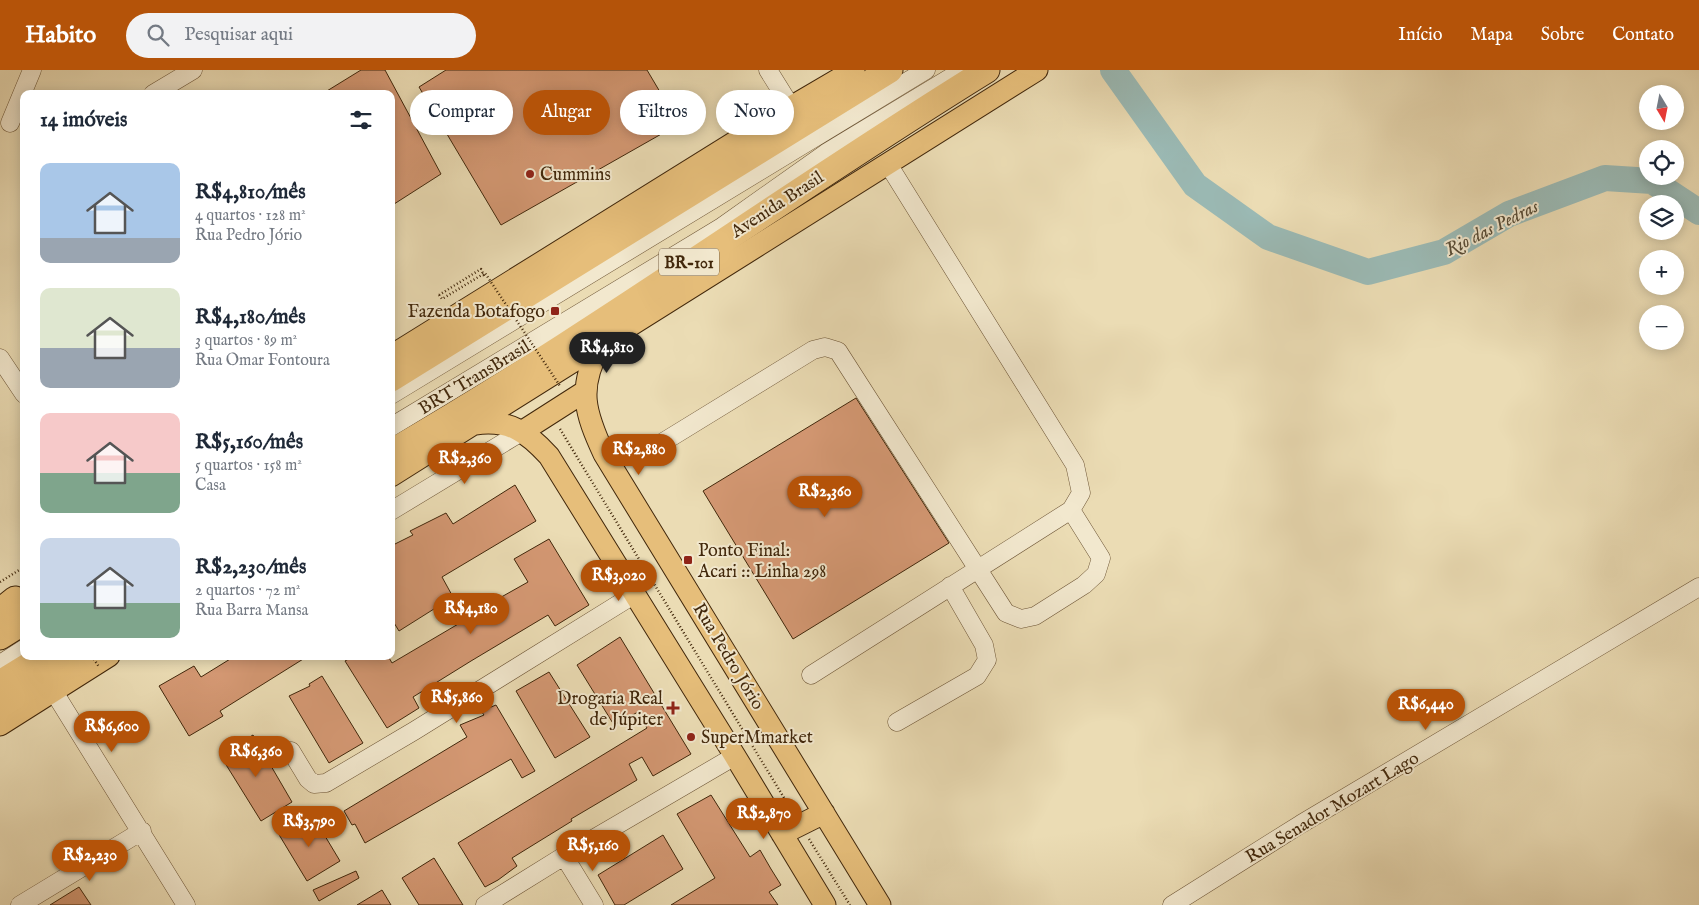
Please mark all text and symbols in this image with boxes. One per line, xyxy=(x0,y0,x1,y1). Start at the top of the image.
search box xyxy=(126,13,476,58)
text: Habito xyxy=(25,20,96,51)
icon: search xyxy=(144,21,172,49)
text: Pesquisar aqui xyxy=(184,23,293,47)
text: Início xyxy=(1398,24,1443,47)
text: Mapa xyxy=(1471,24,1513,47)
text: Sobre xyxy=(1541,24,1584,47)
text: Contato xyxy=(1612,24,1674,47)
north arrow xyxy=(1639,85,1684,130)
map controls xyxy=(1639,85,1684,350)
chip: Comprar xyxy=(410,90,513,135)
chip: Alugar xyxy=(523,90,610,135)
chip: Filtros xyxy=(620,90,706,135)
chip: Novo xyxy=(716,90,794,135)
icon: filters xyxy=(347,106,375,134)
text: 14 imóveis xyxy=(40,107,127,134)
button: locate xyxy=(1639,140,1684,185)
place label: Cummins xyxy=(540,164,611,187)
street label: Avenida Brasil xyxy=(726,167,829,244)
marker: Cummins xyxy=(524,168,536,180)
text: R$4,810/mês xyxy=(195,179,306,206)
icon: home xyxy=(80,183,140,243)
water label: Rio das Pedras xyxy=(1441,195,1543,263)
button: layers xyxy=(1639,195,1684,240)
text: 4 quartos · 128 m² xyxy=(195,206,306,226)
text: Rua Pedro Jório xyxy=(195,226,302,246)
road number: BR-101 xyxy=(659,248,719,276)
button: + xyxy=(1639,250,1684,295)
place label: Fazenda Botafogo xyxy=(407,301,545,324)
text: R$4,180/mês xyxy=(195,304,306,331)
marker: Fazenda Botafogo xyxy=(549,305,561,317)
button: − xyxy=(1639,305,1684,350)
icon: home xyxy=(80,308,140,368)
text: 3 quartos · 89 m² xyxy=(195,331,297,351)
pin: R$4,810 xyxy=(561,332,653,374)
street label: BRT TransBrasil xyxy=(415,336,535,421)
text: R$4,810 xyxy=(580,338,634,358)
text: Rua Omar Fontoura xyxy=(195,351,330,371)
text: R$5,160/mês xyxy=(195,429,303,456)
icon: home xyxy=(80,433,140,493)
pin: R$2,880 xyxy=(593,434,685,476)
text: R$2,880 xyxy=(612,440,666,460)
pin: R$2,360 xyxy=(419,442,511,485)
text: R$2,360 xyxy=(438,449,492,469)
text: 5 quartos · 158 m² xyxy=(195,456,302,476)
text: Casa xyxy=(195,476,226,496)
pin: R$2,360 xyxy=(779,476,871,518)
text: R$2,360 xyxy=(798,482,852,502)
place label: Ponto Final: Acari :: Linha 298 xyxy=(697,540,826,584)
text: R$2,230/mês xyxy=(195,554,306,581)
marker: Ponto Final: Acari :: Linha 298 xyxy=(682,554,694,566)
icon: home xyxy=(80,558,140,618)
pin: R$3,020 xyxy=(573,560,665,602)
text: R$3,020 xyxy=(592,566,646,586)
text: 2 quartos · 72 m² xyxy=(195,581,301,601)
pin: R$4,180 xyxy=(425,592,517,635)
text: R$4,180 xyxy=(444,599,498,619)
street label: Rua Pedro Jório xyxy=(687,599,769,715)
text: Rua Barra Mansa xyxy=(195,601,308,621)
pin: R$5,860 xyxy=(411,682,503,724)
text: R$5,860 xyxy=(431,688,483,708)
place label: Drogaria Real de Júpiter xyxy=(557,688,663,732)
pin: R$6,440 xyxy=(1380,688,1472,731)
text: R$6,440 xyxy=(1398,695,1454,715)
marker: Drogaria Real de Júpiter xyxy=(667,702,679,714)
pin: R$6,600 xyxy=(66,710,158,753)
text: R$6,600 xyxy=(85,717,139,737)
place label: SuperMmarket xyxy=(701,727,813,750)
marker: SuperMmarket xyxy=(685,731,697,743)
pin: R$6,360 xyxy=(210,736,302,778)
text: R$6,360 xyxy=(230,742,282,762)
street label: Rua Senador Mozart Lago xyxy=(1242,747,1424,869)
pin: R$2,870 xyxy=(718,798,810,840)
text: R$2,870 xyxy=(737,804,791,824)
pin: R$3,790 xyxy=(263,806,355,848)
text: R$3,790 xyxy=(283,812,335,832)
pin: R$5,160 xyxy=(547,830,639,872)
text: R$5,160 xyxy=(567,836,619,856)
pin: R$2,230 xyxy=(44,840,136,882)
text: R$2,230 xyxy=(63,846,117,866)

